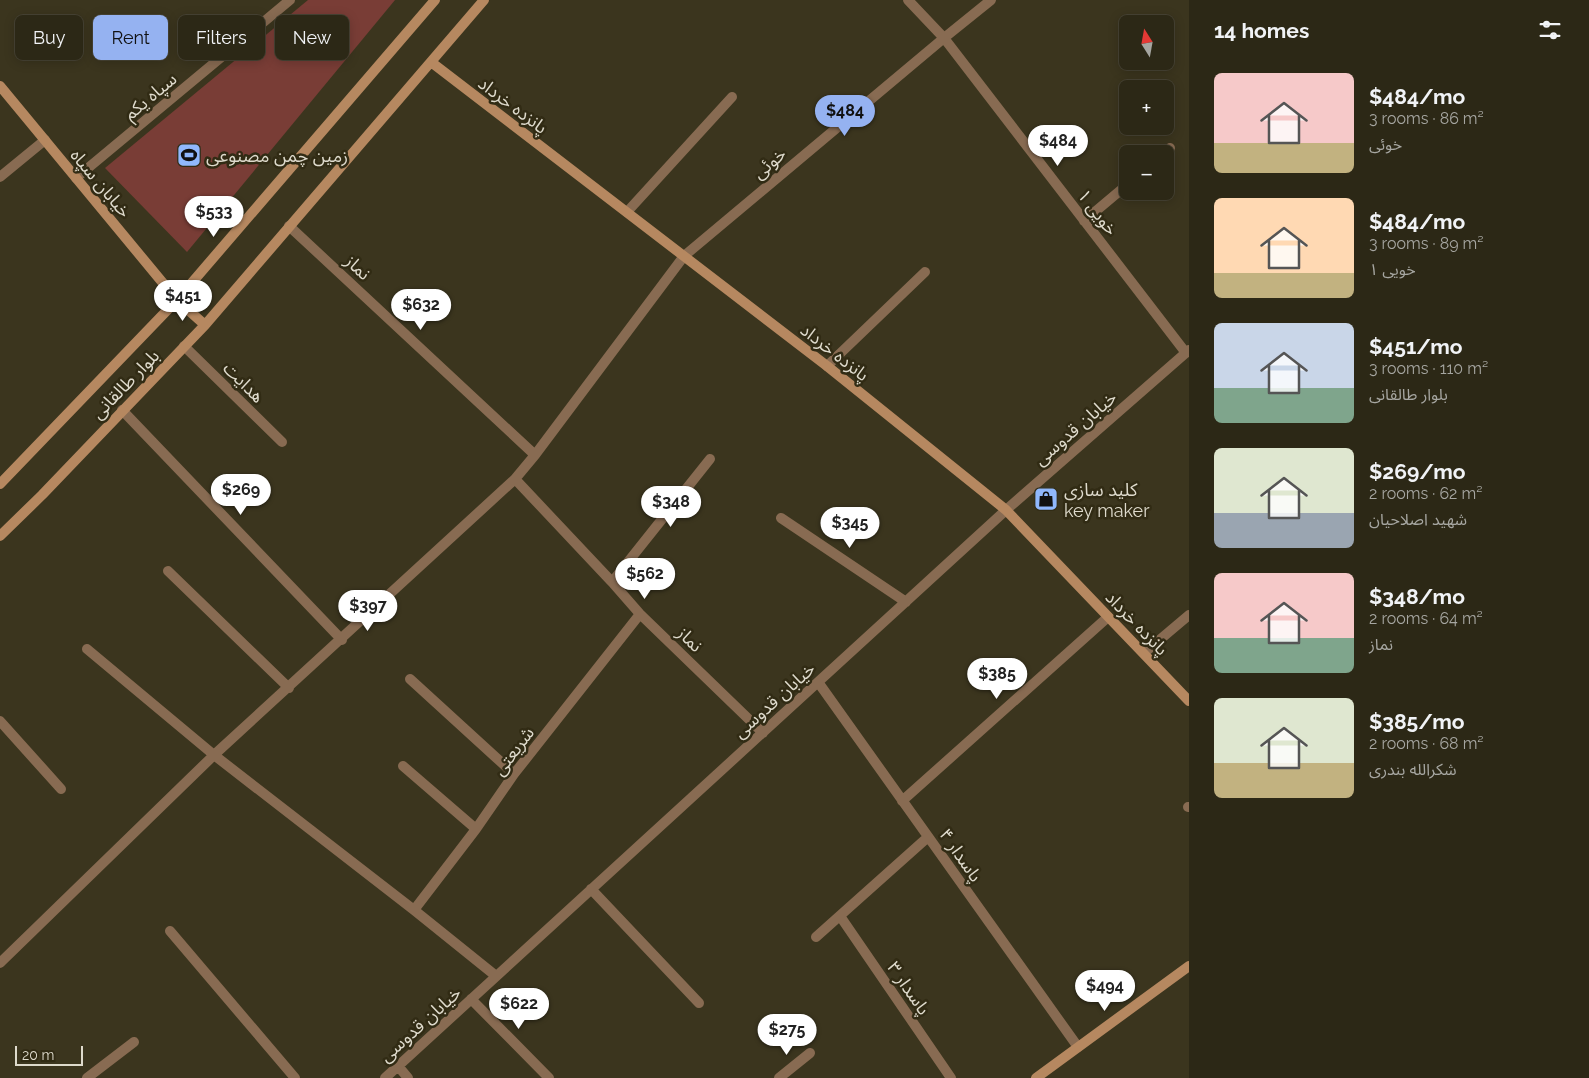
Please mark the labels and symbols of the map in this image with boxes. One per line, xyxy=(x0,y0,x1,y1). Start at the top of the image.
north arrow xyxy=(1119,15,1174,70)
street label: سپاه یکم xyxy=(119,68,183,126)
street label: پانزده خرداد xyxy=(474,72,552,139)
pin: $484 xyxy=(815,94,875,137)
pin: $484 xyxy=(1028,124,1088,167)
sports icon: زمین چمن مصنوعی xyxy=(176,142,202,168)
street label: خوئی xyxy=(748,143,791,184)
street label: خیابان سپاه xyxy=(65,144,136,222)
place label: زمین چمن مصنوعی xyxy=(206,145,348,167)
street label: خویی ۱ xyxy=(1073,185,1122,240)
pin: $533 xyxy=(184,196,244,238)
street label: نماز xyxy=(340,249,375,285)
pin: $451 xyxy=(153,280,213,322)
pin: $632 xyxy=(391,288,451,331)
street label: پانزده خرداد xyxy=(796,319,873,386)
street label: بلوار طالقانی xyxy=(87,345,164,424)
street label: هدایت xyxy=(219,357,269,407)
street label: خیابان قدوسی xyxy=(1029,386,1121,470)
pin: $269 xyxy=(211,474,271,516)
place label: کلید سازی key maker xyxy=(1064,479,1150,521)
pin: $348 xyxy=(641,486,701,528)
shop icon: کلید سازی key maker xyxy=(1033,486,1059,512)
pin: $345 xyxy=(820,506,880,549)
pin: $562 xyxy=(615,558,675,600)
street label: پانزده خرداد xyxy=(1100,587,1173,660)
pin: $397 xyxy=(338,590,398,632)
street label: نماز xyxy=(672,621,707,657)
street label: خیابان قدوسی xyxy=(729,658,820,743)
pin: $385 xyxy=(967,658,1027,700)
street label: شریعتی xyxy=(488,723,539,780)
street label: پاسدار ۴ xyxy=(934,824,987,886)
street label: پاسدار ۳ xyxy=(882,957,935,1019)
pin: $494 xyxy=(1075,970,1135,1012)
street label: خیابان قدوسی xyxy=(375,982,466,1067)
pin: $622 xyxy=(489,988,549,1030)
pin: $275 xyxy=(757,1014,817,1056)
scale bar xyxy=(15,1043,82,1066)

